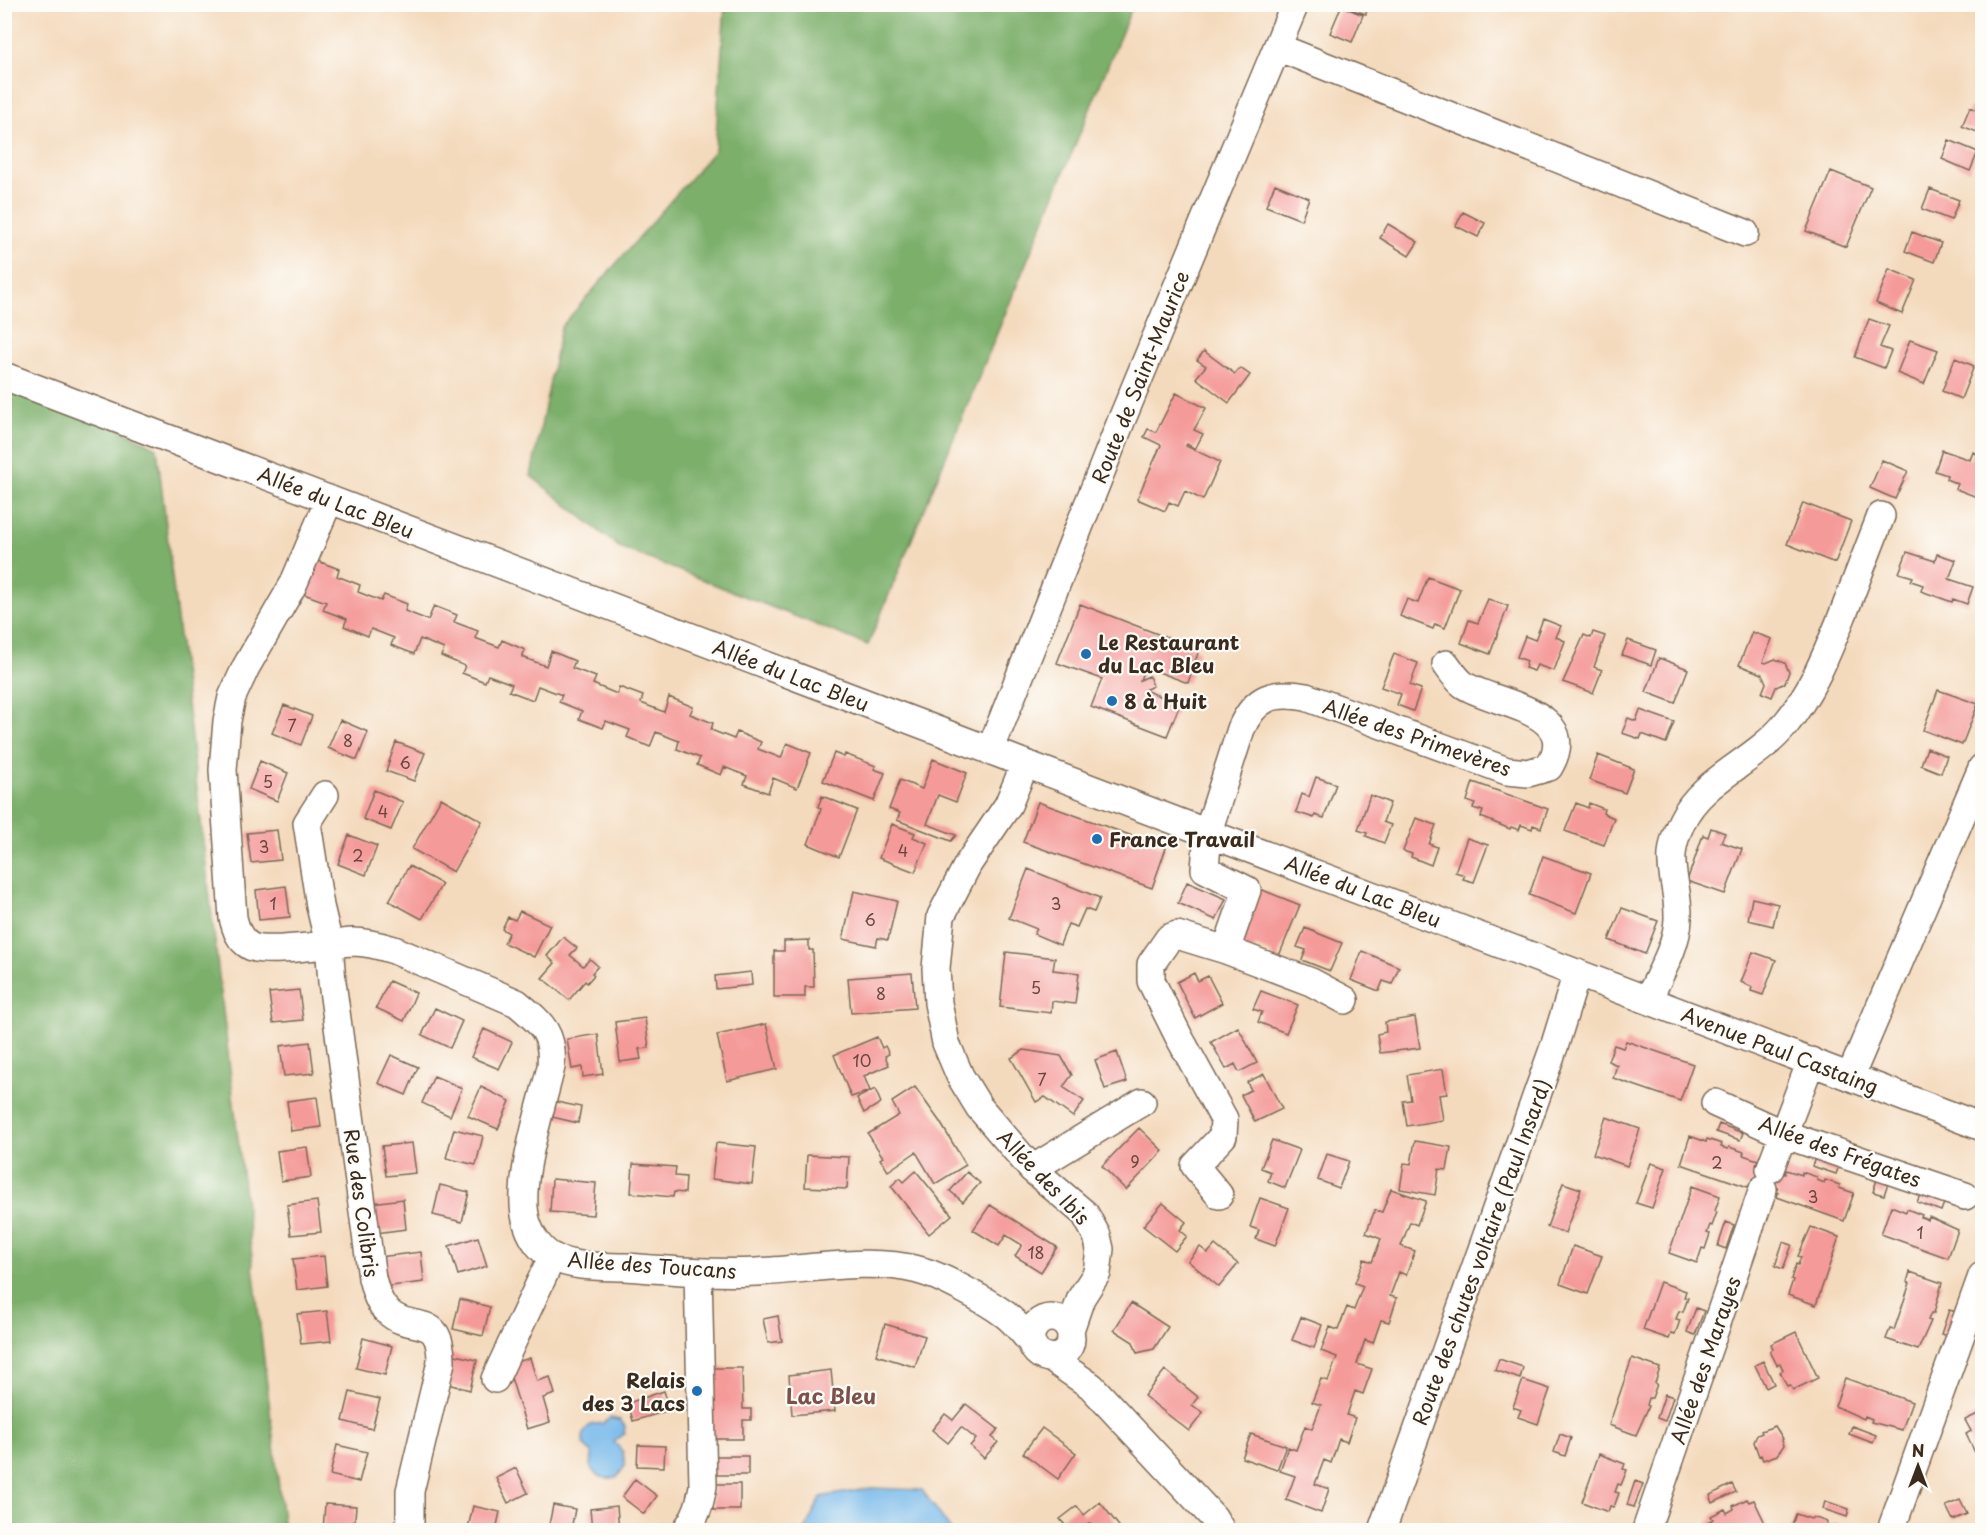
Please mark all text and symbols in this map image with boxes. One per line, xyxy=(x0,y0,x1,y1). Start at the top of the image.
street label: Route de Saint-Maurice xyxy=(1084,266,1196,488)
street label: Allée du Lac Bleu xyxy=(254,458,418,546)
place label: Le Restaurant du Lac Bleu xyxy=(1098,627,1240,680)
street label: Allée du Lac Bleu xyxy=(709,631,873,719)
marker: Le Restaurant du Lac Bleu xyxy=(1079,647,1093,661)
place label: 8 à Huit xyxy=(1124,686,1207,716)
street label: Allée des Primevères xyxy=(1319,691,1515,783)
marker: 8 à Huit xyxy=(1105,694,1119,708)
house number: 7 xyxy=(287,713,297,737)
house number: 8 xyxy=(343,728,353,752)
house number: 6 xyxy=(399,750,411,774)
house number: 5 xyxy=(263,769,273,793)
house number: 4 xyxy=(378,799,388,823)
place label: France Travail xyxy=(1109,824,1255,854)
marker: France Travail xyxy=(1090,832,1104,846)
house number: 3 xyxy=(259,834,269,858)
house number: 4 xyxy=(898,838,908,862)
house number: 2 xyxy=(352,843,364,867)
street label: Allée du Lac Bleu xyxy=(1281,847,1445,935)
house number: 1 xyxy=(269,891,277,915)
house number: 3 xyxy=(1051,891,1061,915)
house number: 6 xyxy=(864,907,876,931)
house number: 5 xyxy=(1031,975,1041,999)
house number: 8 xyxy=(876,981,886,1005)
street label: Avenue Paul Castaing xyxy=(1677,999,1883,1101)
house number: 10 xyxy=(853,1048,871,1072)
house number: 7 xyxy=(1037,1067,1047,1091)
street label: Route des chutes voltaire (Paul Insard) xyxy=(1404,1074,1558,1430)
street label: Allée des Frégates xyxy=(1755,1108,1925,1194)
street label: Allée des Ibis xyxy=(991,1123,1097,1231)
street label: Rue des Colibris xyxy=(337,1127,387,1279)
house number: 9 xyxy=(1130,1149,1140,1173)
house number: 2 xyxy=(1711,1150,1723,1174)
house number: 3 xyxy=(1808,1184,1818,1208)
house number: 1 xyxy=(1916,1220,1924,1244)
house number: 18 xyxy=(1027,1240,1045,1264)
street label: Allée des Toucans xyxy=(567,1244,737,1286)
street label: Allée des Marayes xyxy=(1662,1272,1748,1448)
place label: Relais des 3 Lacs xyxy=(582,1365,685,1418)
district label: Lac Bleu xyxy=(786,1379,876,1411)
marker: Relais des 3 Lacs xyxy=(690,1384,704,1398)
north arrow xyxy=(1888,1436,1948,1496)
text: N xyxy=(1912,1438,1924,1462)

